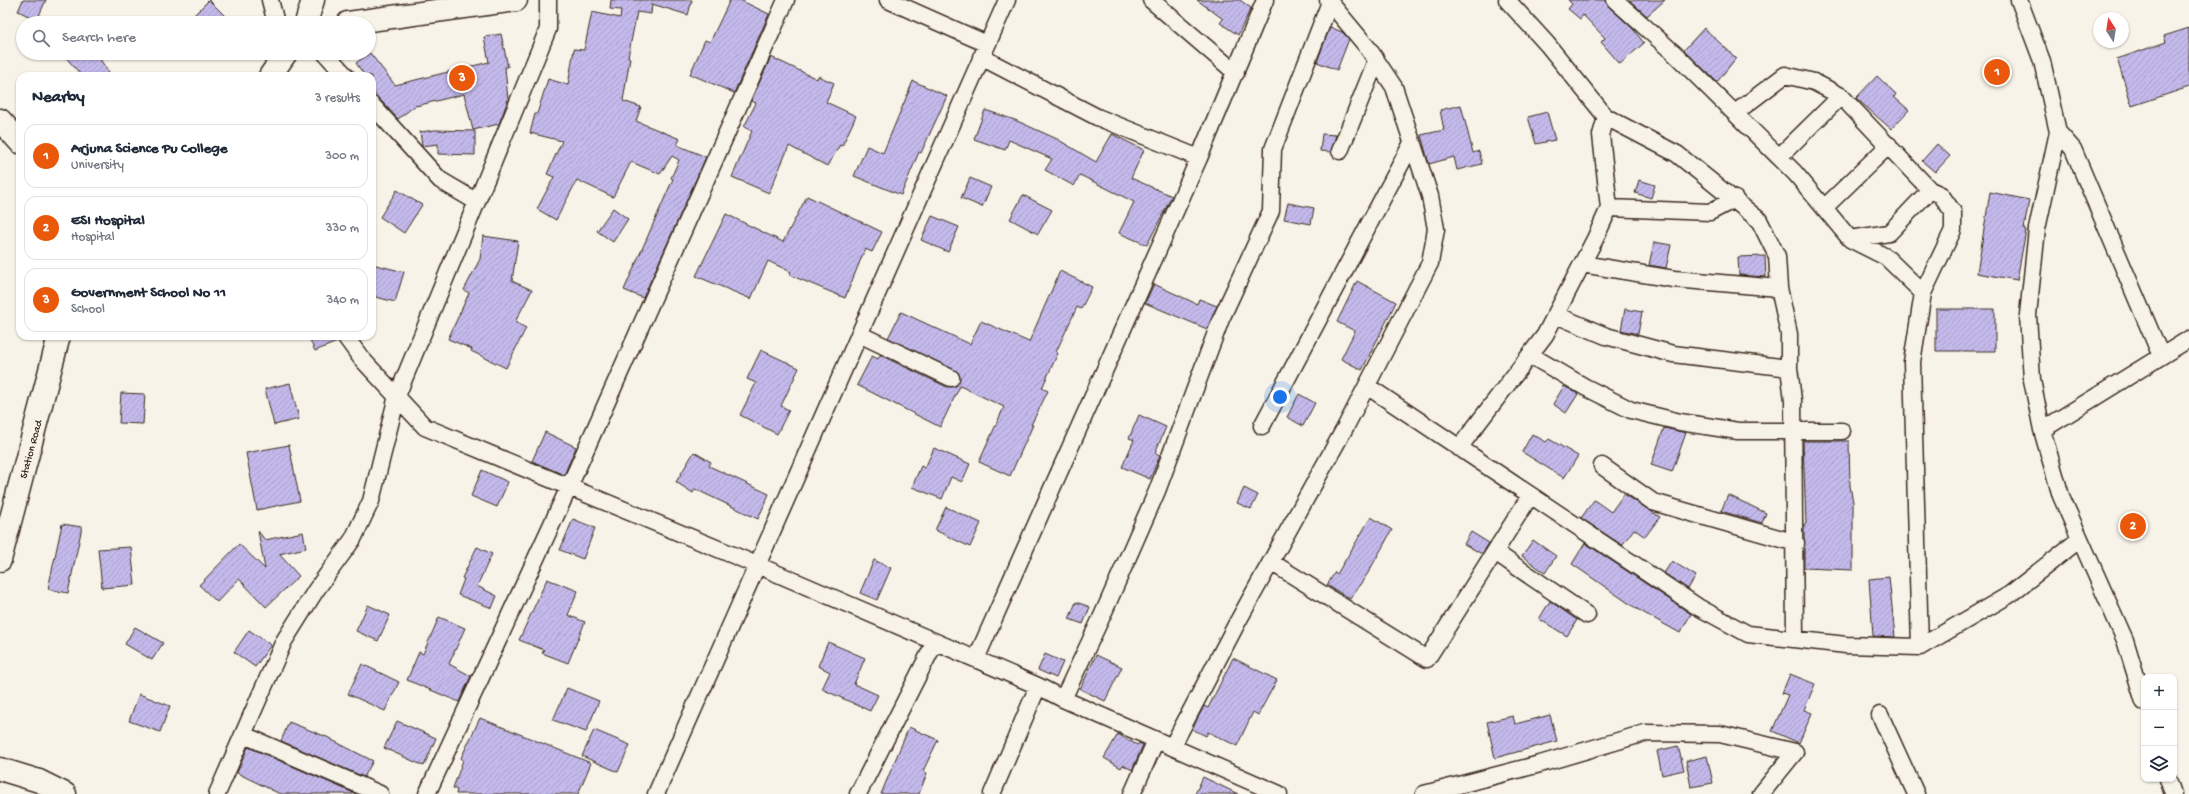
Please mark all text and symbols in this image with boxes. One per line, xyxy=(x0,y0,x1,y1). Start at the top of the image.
north arrow xyxy=(2093,12,2129,48)
search box xyxy=(16,16,376,60)
icon: search xyxy=(30,27,52,49)
text: Search here xyxy=(62,29,136,47)
pin: 1 xyxy=(1984,57,2010,87)
pin: 3 xyxy=(449,63,475,93)
text: Nearby xyxy=(32,88,85,108)
text: 3 results xyxy=(315,91,360,106)
text: Arjuna Science Pu College xyxy=(71,140,228,158)
text: 1 xyxy=(43,149,49,164)
text: 300 m xyxy=(325,149,359,164)
text: University xyxy=(71,158,124,173)
text: ESI Hospital xyxy=(71,212,145,230)
text: 2 xyxy=(43,221,49,236)
text: 330 m xyxy=(326,221,359,236)
text: Hospital xyxy=(71,230,115,245)
text: Government School No 11 xyxy=(71,284,226,302)
text: 3 xyxy=(43,293,49,308)
text: 340 m xyxy=(326,293,359,308)
text: School xyxy=(71,302,105,317)
your location xyxy=(1270,387,1290,407)
street label: Station Road xyxy=(18,417,46,480)
pin: 2 xyxy=(2120,511,2146,541)
map controls xyxy=(2141,674,2177,782)
button: + xyxy=(2141,674,2177,710)
button: − xyxy=(2141,710,2177,746)
button: layers xyxy=(2141,746,2177,782)

